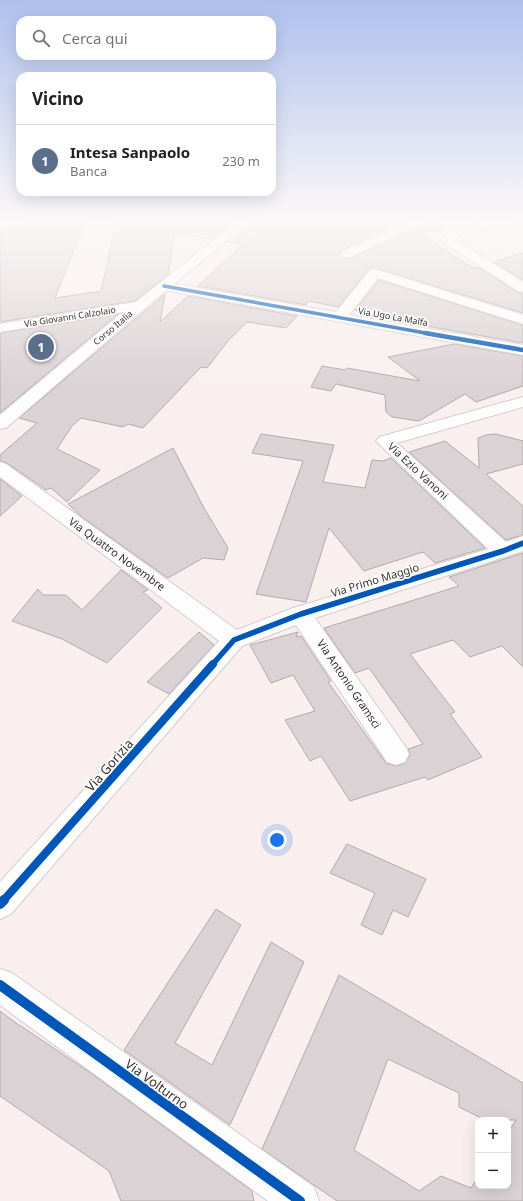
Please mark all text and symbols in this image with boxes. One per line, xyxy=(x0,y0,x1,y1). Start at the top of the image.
search box xyxy=(16,16,276,60)
icon: search xyxy=(30,27,52,49)
text: Cerca qui xyxy=(62,28,128,48)
text: Vicino xyxy=(32,87,84,110)
text: Intesa Sanpaolo xyxy=(70,142,190,162)
text: 1 xyxy=(41,152,49,170)
text: 230 m xyxy=(222,152,260,170)
text: Banca xyxy=(70,162,107,180)
street label: Via Giovanni Calzolaio xyxy=(23,303,117,330)
street label: Via Ugo La Malfa xyxy=(357,304,429,329)
street label: Corso Italia xyxy=(90,307,135,348)
pin: 1 xyxy=(28,332,54,362)
street label: Via Ezio Vanoni xyxy=(385,439,452,503)
street label: Via Quattro Novembre xyxy=(66,513,169,594)
street label: Via Primo Maggio xyxy=(329,559,421,600)
street label: Via Antonio Gramsci xyxy=(314,636,385,731)
street label: Via Gorizia xyxy=(81,735,137,795)
your location xyxy=(267,830,287,850)
street label: Via Volturno xyxy=(122,1055,193,1113)
map controls xyxy=(475,1117,511,1189)
button: + xyxy=(475,1117,511,1153)
button: − xyxy=(475,1153,511,1189)

